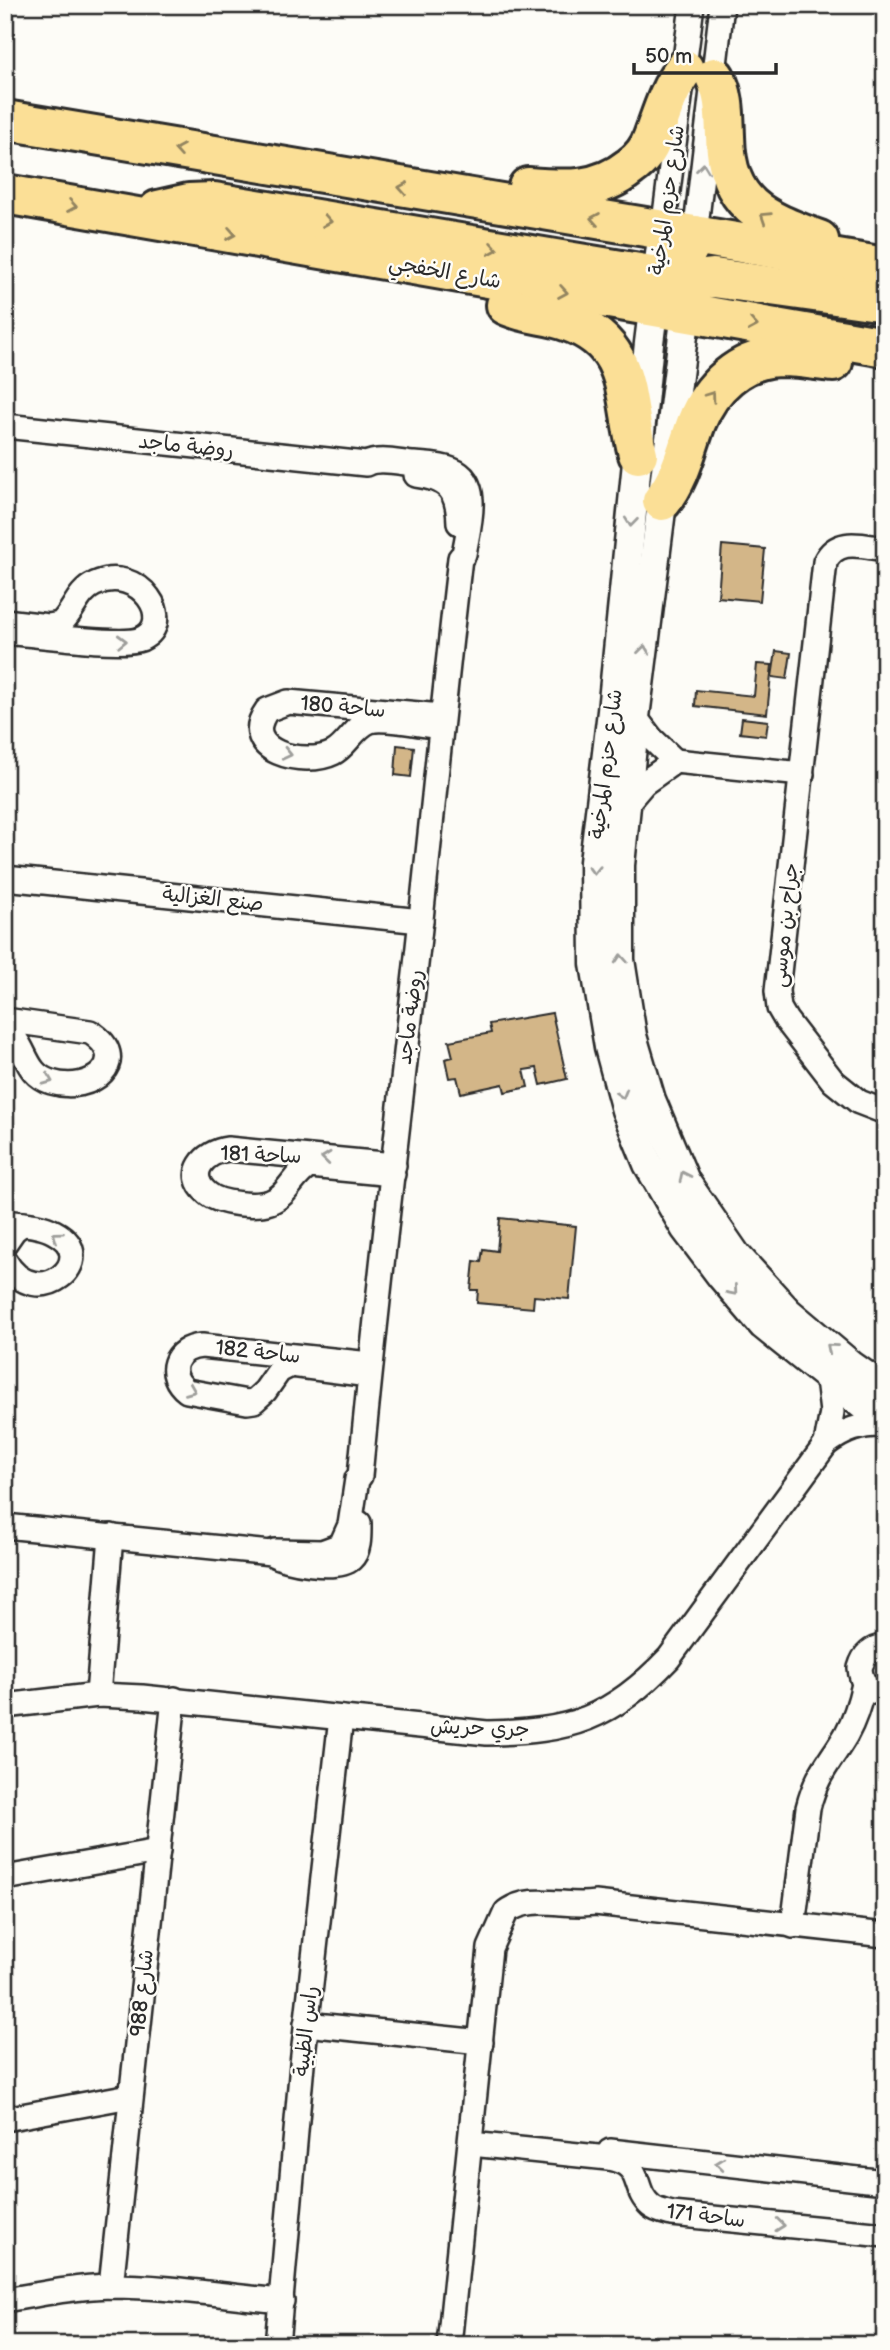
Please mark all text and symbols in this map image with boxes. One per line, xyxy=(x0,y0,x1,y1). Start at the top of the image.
scale bar xyxy=(634,32,776,76)
text: 50 m xyxy=(645,44,692,69)
street label: شارع حزم المرخية xyxy=(644,123,693,277)
one-way arrow xyxy=(173,143,185,158)
one-way arrow xyxy=(696,162,711,174)
one-way arrow xyxy=(397,181,409,196)
one-way arrow xyxy=(67,198,78,213)
one-way arrow xyxy=(589,212,601,227)
one-way arrow xyxy=(321,213,333,228)
one-way arrow xyxy=(760,213,773,225)
one-way arrow xyxy=(225,226,237,241)
one-way arrow xyxy=(487,241,498,256)
street label: شارع الخفجي xyxy=(386,250,503,300)
one-way arrow xyxy=(557,284,569,299)
one-way arrow xyxy=(747,317,759,332)
one-way arrow xyxy=(703,391,715,403)
street label: روضة ماجد xyxy=(137,429,235,463)
one-way arrow xyxy=(624,516,639,528)
one-way arrow xyxy=(117,633,128,648)
one-way arrow xyxy=(636,644,651,656)
street label: شارع حزم المرخية xyxy=(584,687,631,841)
street label: ساحة 180 xyxy=(299,691,387,723)
one-way arrow xyxy=(281,746,293,760)
street label: جراح بن موسى xyxy=(766,861,805,989)
one-way arrow xyxy=(586,865,602,876)
street label: صنع الغزالية xyxy=(161,881,265,919)
one-way arrow xyxy=(614,954,629,965)
street label: روضة ماجد xyxy=(392,968,428,1066)
one-way arrow xyxy=(42,1071,54,1085)
one-way arrow xyxy=(613,1088,628,1100)
street label: ساحة 181 xyxy=(220,1141,302,1169)
one-way arrow xyxy=(320,1151,331,1166)
one-way arrow xyxy=(678,1171,692,1184)
one-way arrow xyxy=(53,1232,65,1244)
one-way arrow xyxy=(725,1282,737,1295)
street label: ساحة 182 xyxy=(214,1335,302,1369)
one-way arrow xyxy=(826,1344,839,1356)
one-way arrow xyxy=(184,1382,196,1396)
street label: جري حريش xyxy=(430,1714,530,1744)
street label: شارع 988 xyxy=(125,1948,161,2038)
street label: راس الظبية xyxy=(289,1984,323,2078)
one-way arrow xyxy=(714,2156,725,2171)
street label: ساحة 171 xyxy=(665,2199,747,2233)
one-way arrow xyxy=(775,2217,786,2232)

